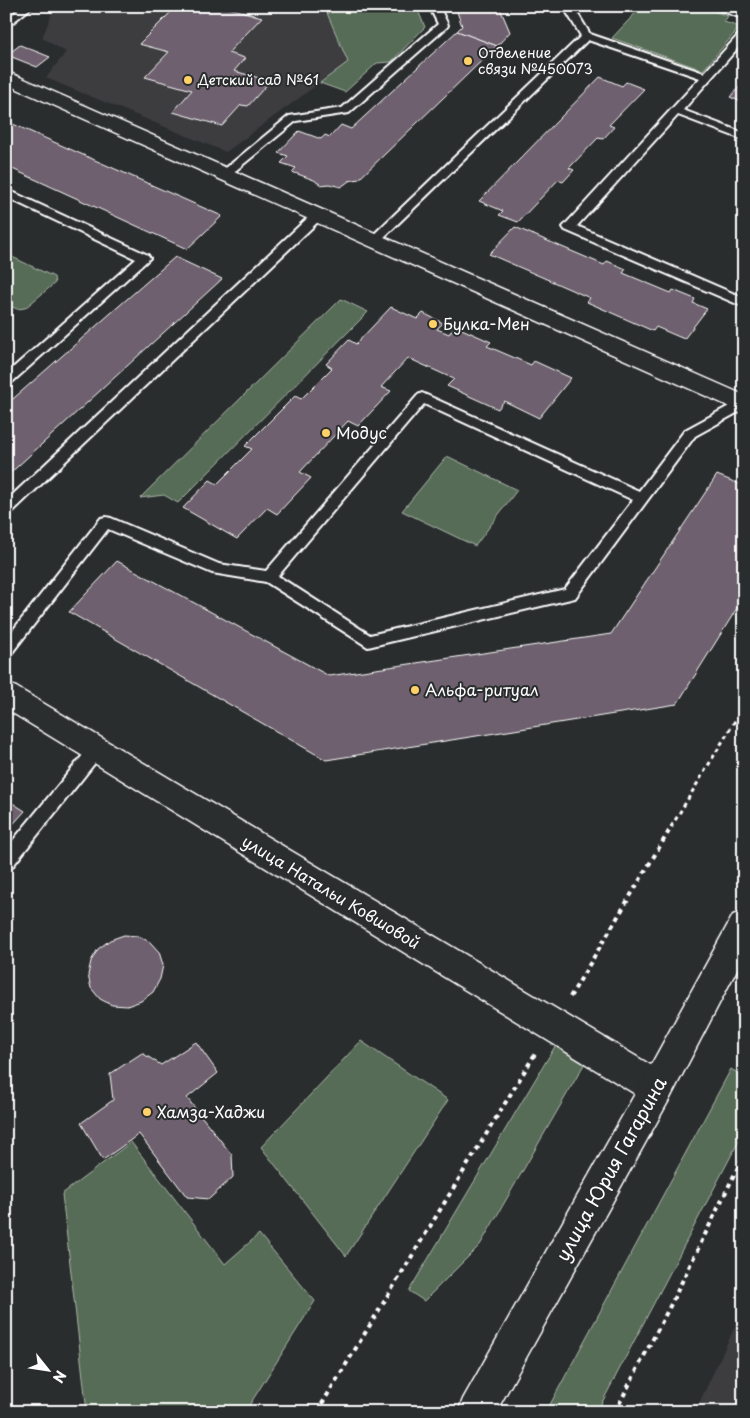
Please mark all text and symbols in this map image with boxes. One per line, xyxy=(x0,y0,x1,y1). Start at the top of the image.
place label: Отделение связи №450073 xyxy=(478,42,593,79)
marker: Отделение связи №450073 xyxy=(462,55,474,67)
place label: Детский сад №61 xyxy=(197,69,319,90)
marker: Детский сад №61 xyxy=(182,74,194,86)
place label: Булка-Мен xyxy=(443,311,530,335)
marker: Булка-Мен xyxy=(427,318,439,330)
place label: Модус xyxy=(336,420,387,444)
marker: Модус xyxy=(320,427,332,439)
place label: Альфа-ритуал xyxy=(425,677,539,701)
marker: Альфа-ритуал xyxy=(409,684,421,696)
street label: улица Натальи Ковшовой xyxy=(238,828,425,954)
street label: улица Юрия Гагарина xyxy=(548,1071,673,1266)
place label: Хамза-Хаджи xyxy=(157,1099,265,1123)
marker: Хамза-Хаджи xyxy=(141,1106,153,1118)
north arrow xyxy=(22,1346,72,1396)
text: N xyxy=(48,1367,72,1387)

